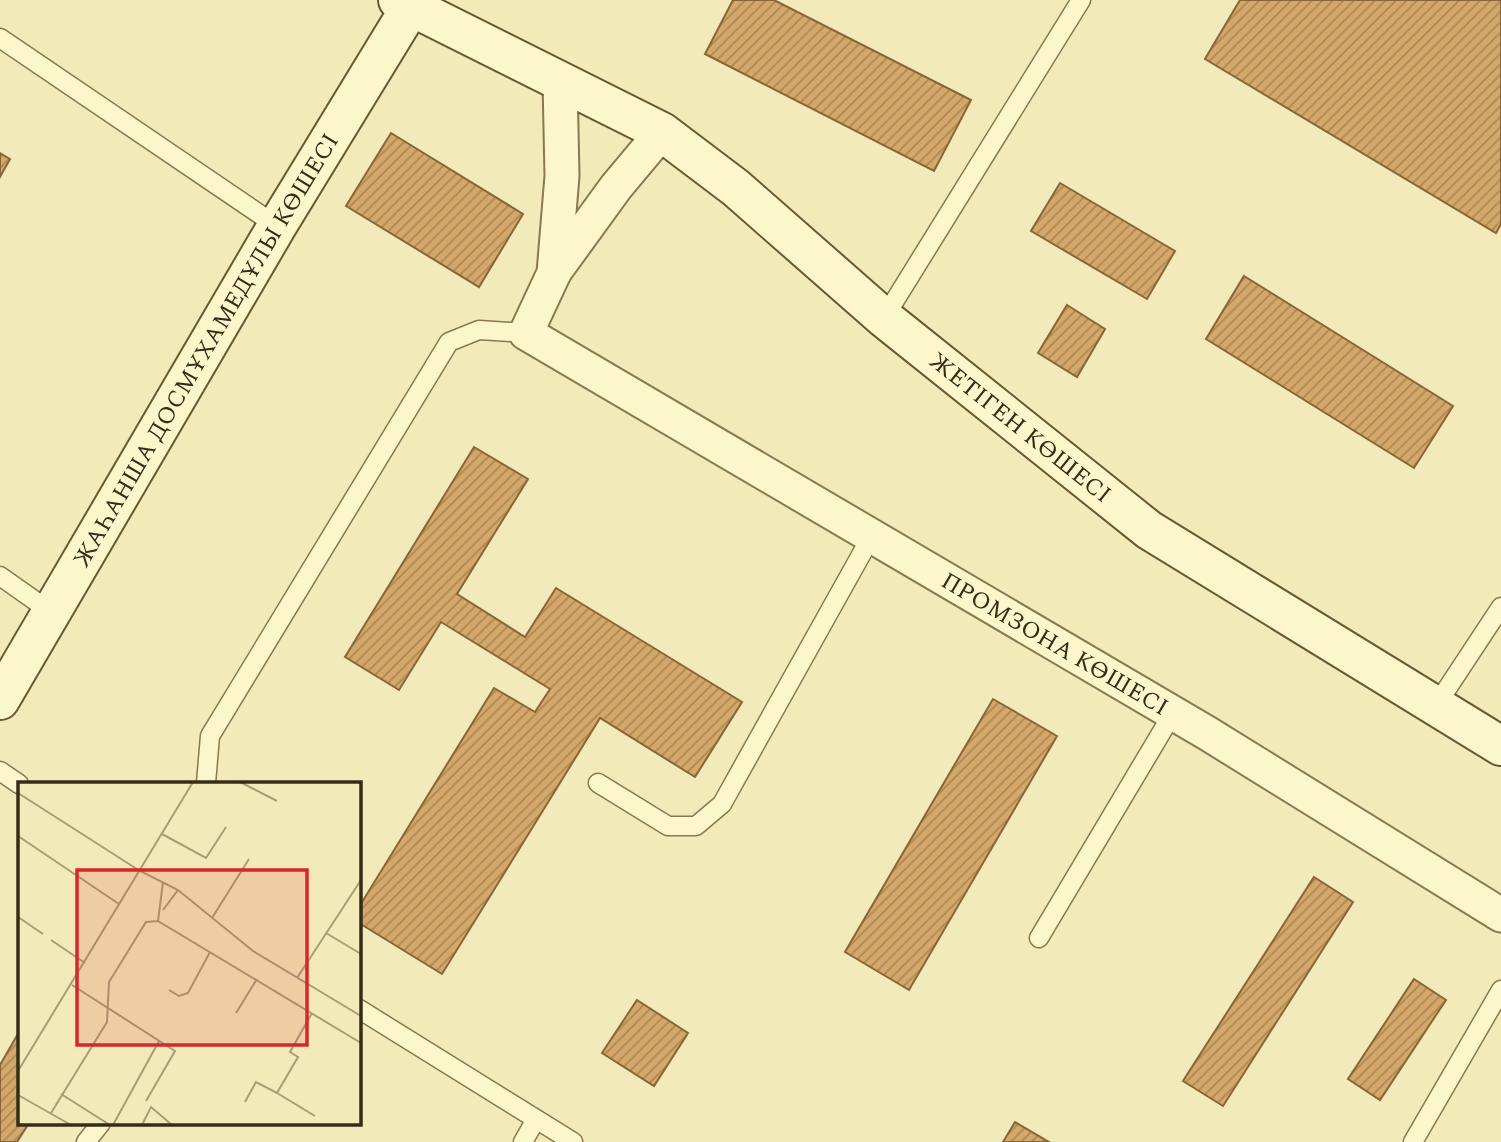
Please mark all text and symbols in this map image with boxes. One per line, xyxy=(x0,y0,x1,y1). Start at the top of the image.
street label: ЖАҺАНША ДОСМҰХАМЕДҰЛЫ КӨШЕСІ xyxy=(64,126,349,574)
street label: ЖЕТІГЕН КӨШЕСІ xyxy=(921,344,1119,512)
street label: ПРОМЗОНА КӨШЕСІ xyxy=(934,564,1175,726)
inset map xyxy=(18,782,360,1124)

